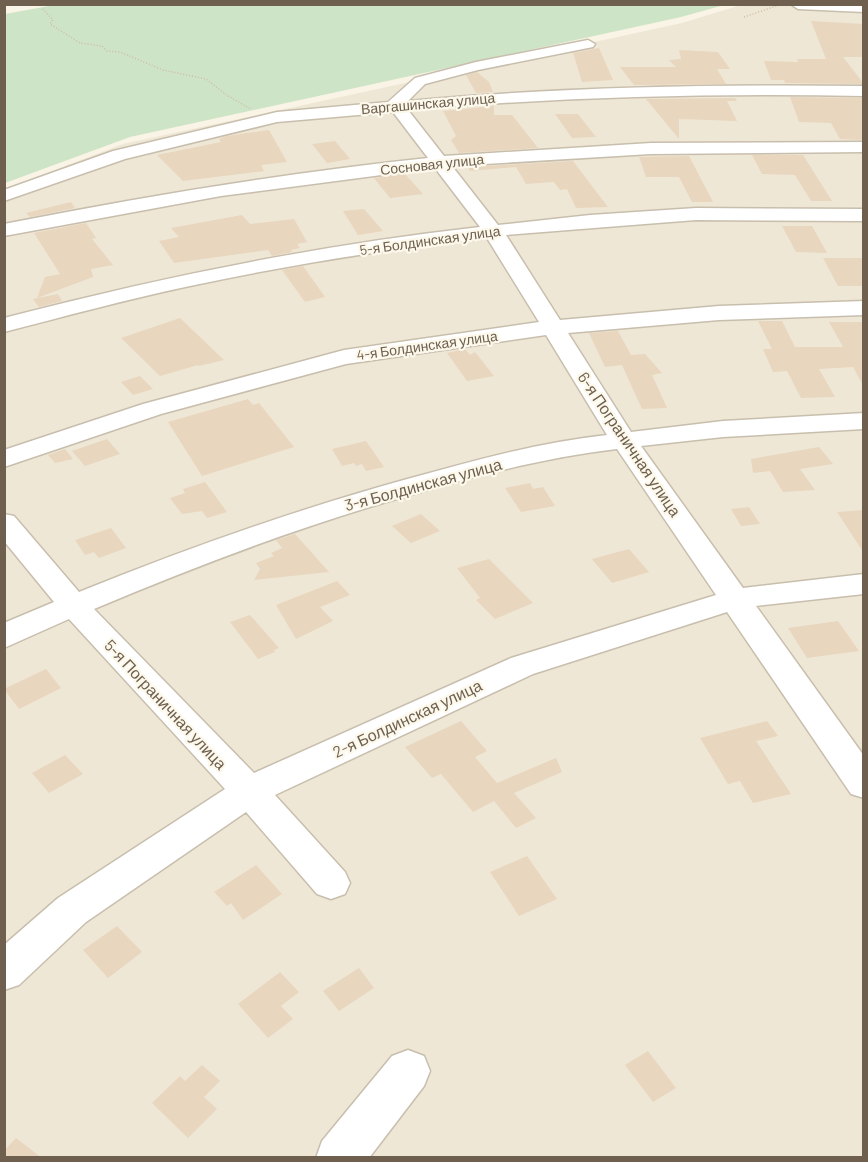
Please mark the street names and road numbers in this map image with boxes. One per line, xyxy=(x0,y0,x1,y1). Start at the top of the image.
street label: Варгашинская улица xyxy=(360,89,496,117)
street label: Сосновая улица xyxy=(379,150,485,178)
street label: 5-я Болдинская улица xyxy=(359,222,502,258)
street label: 4-я Болдинская улица xyxy=(355,327,499,363)
street label: 6-я Пограничная улица xyxy=(575,368,685,520)
street label: 3-я Болдинская улица xyxy=(342,454,504,514)
street label: 5-я Пограничная улица xyxy=(101,635,231,773)
street label: 2-я Болдинская улица xyxy=(329,675,485,761)

